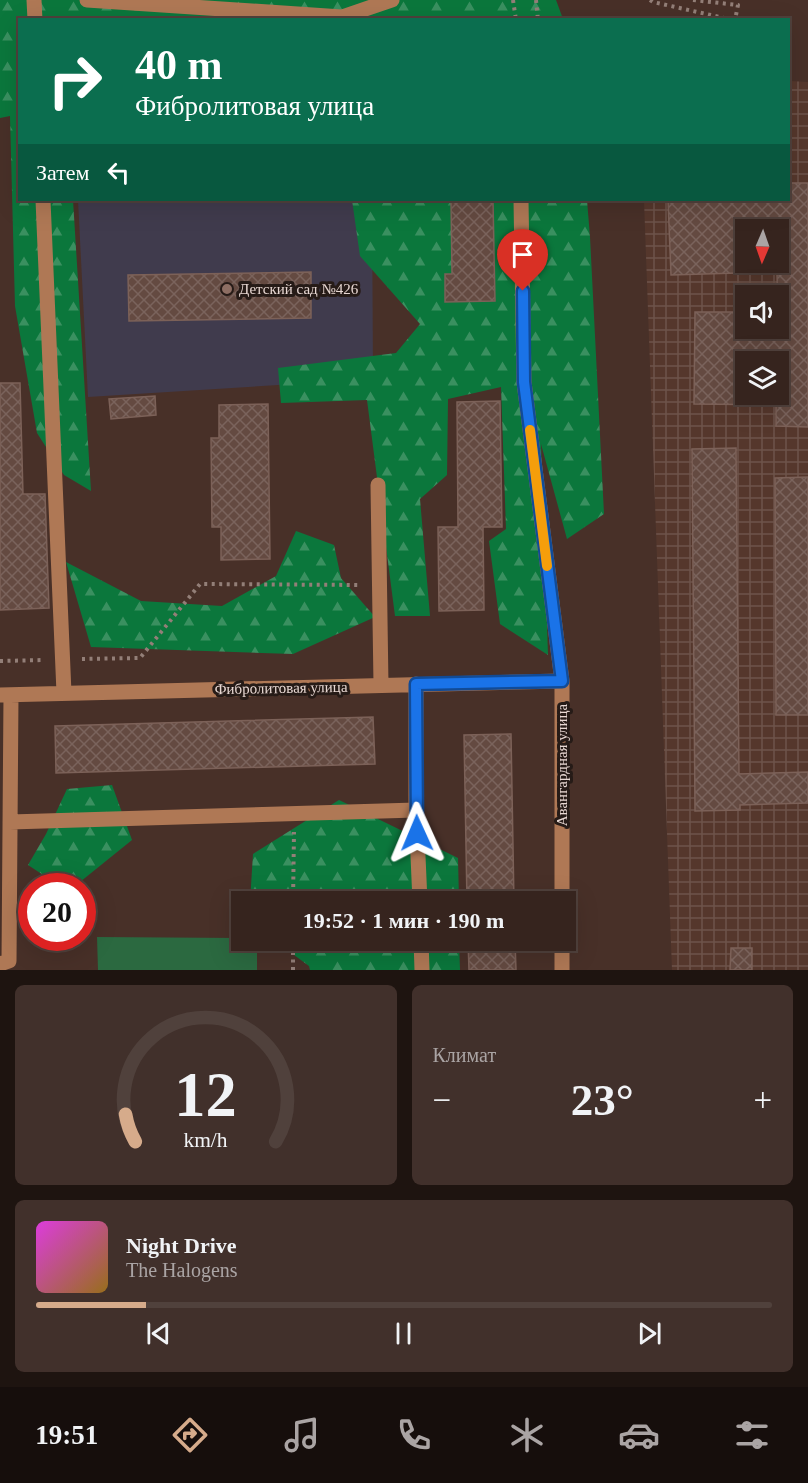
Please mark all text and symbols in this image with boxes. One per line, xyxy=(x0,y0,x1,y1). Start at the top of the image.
icon: right xyxy=(36,42,114,120)
text: 40 m xyxy=(135,42,223,88)
text: Фибролитовая улица xyxy=(135,91,374,121)
icon: left xyxy=(102,156,135,189)
text: Затем xyxy=(36,160,90,185)
north arrow xyxy=(735,219,789,273)
map controls xyxy=(735,219,789,405)
pin xyxy=(497,229,548,291)
icon: arrive xyxy=(506,238,539,271)
place label: Детский сад №426 xyxy=(239,281,359,297)
marker: Детский сад №426 xyxy=(220,282,234,296)
button: sound xyxy=(735,285,789,339)
button: layers xyxy=(735,351,789,405)
street label: Фибролитовая улица xyxy=(214,679,348,697)
street label: Авангардная улица xyxy=(554,703,570,826)
position arrow xyxy=(385,801,449,865)
speed limit sign: 20 xyxy=(18,873,96,951)
text: 19:52 · 1 мин · 190 m xyxy=(303,908,504,933)
text: Климат xyxy=(433,1044,496,1066)
text: 12 xyxy=(175,1060,237,1129)
text: 23° xyxy=(571,1075,634,1125)
text: − xyxy=(433,1082,451,1118)
text: + xyxy=(753,1082,772,1118)
text: km/h xyxy=(184,1128,228,1152)
text: Night Drive xyxy=(126,1233,237,1258)
text: The Halogens xyxy=(126,1259,238,1281)
icon: previous xyxy=(142,1317,175,1350)
icon: pause xyxy=(387,1317,420,1350)
icon: next xyxy=(633,1317,666,1350)
icon: directions xyxy=(169,1414,211,1456)
icon: music xyxy=(281,1414,323,1456)
icon: phone xyxy=(393,1414,435,1456)
icon: climate xyxy=(506,1414,548,1456)
icon: car xyxy=(618,1414,660,1456)
icon: filters xyxy=(731,1414,773,1456)
text: 19:51 xyxy=(35,1420,98,1450)

